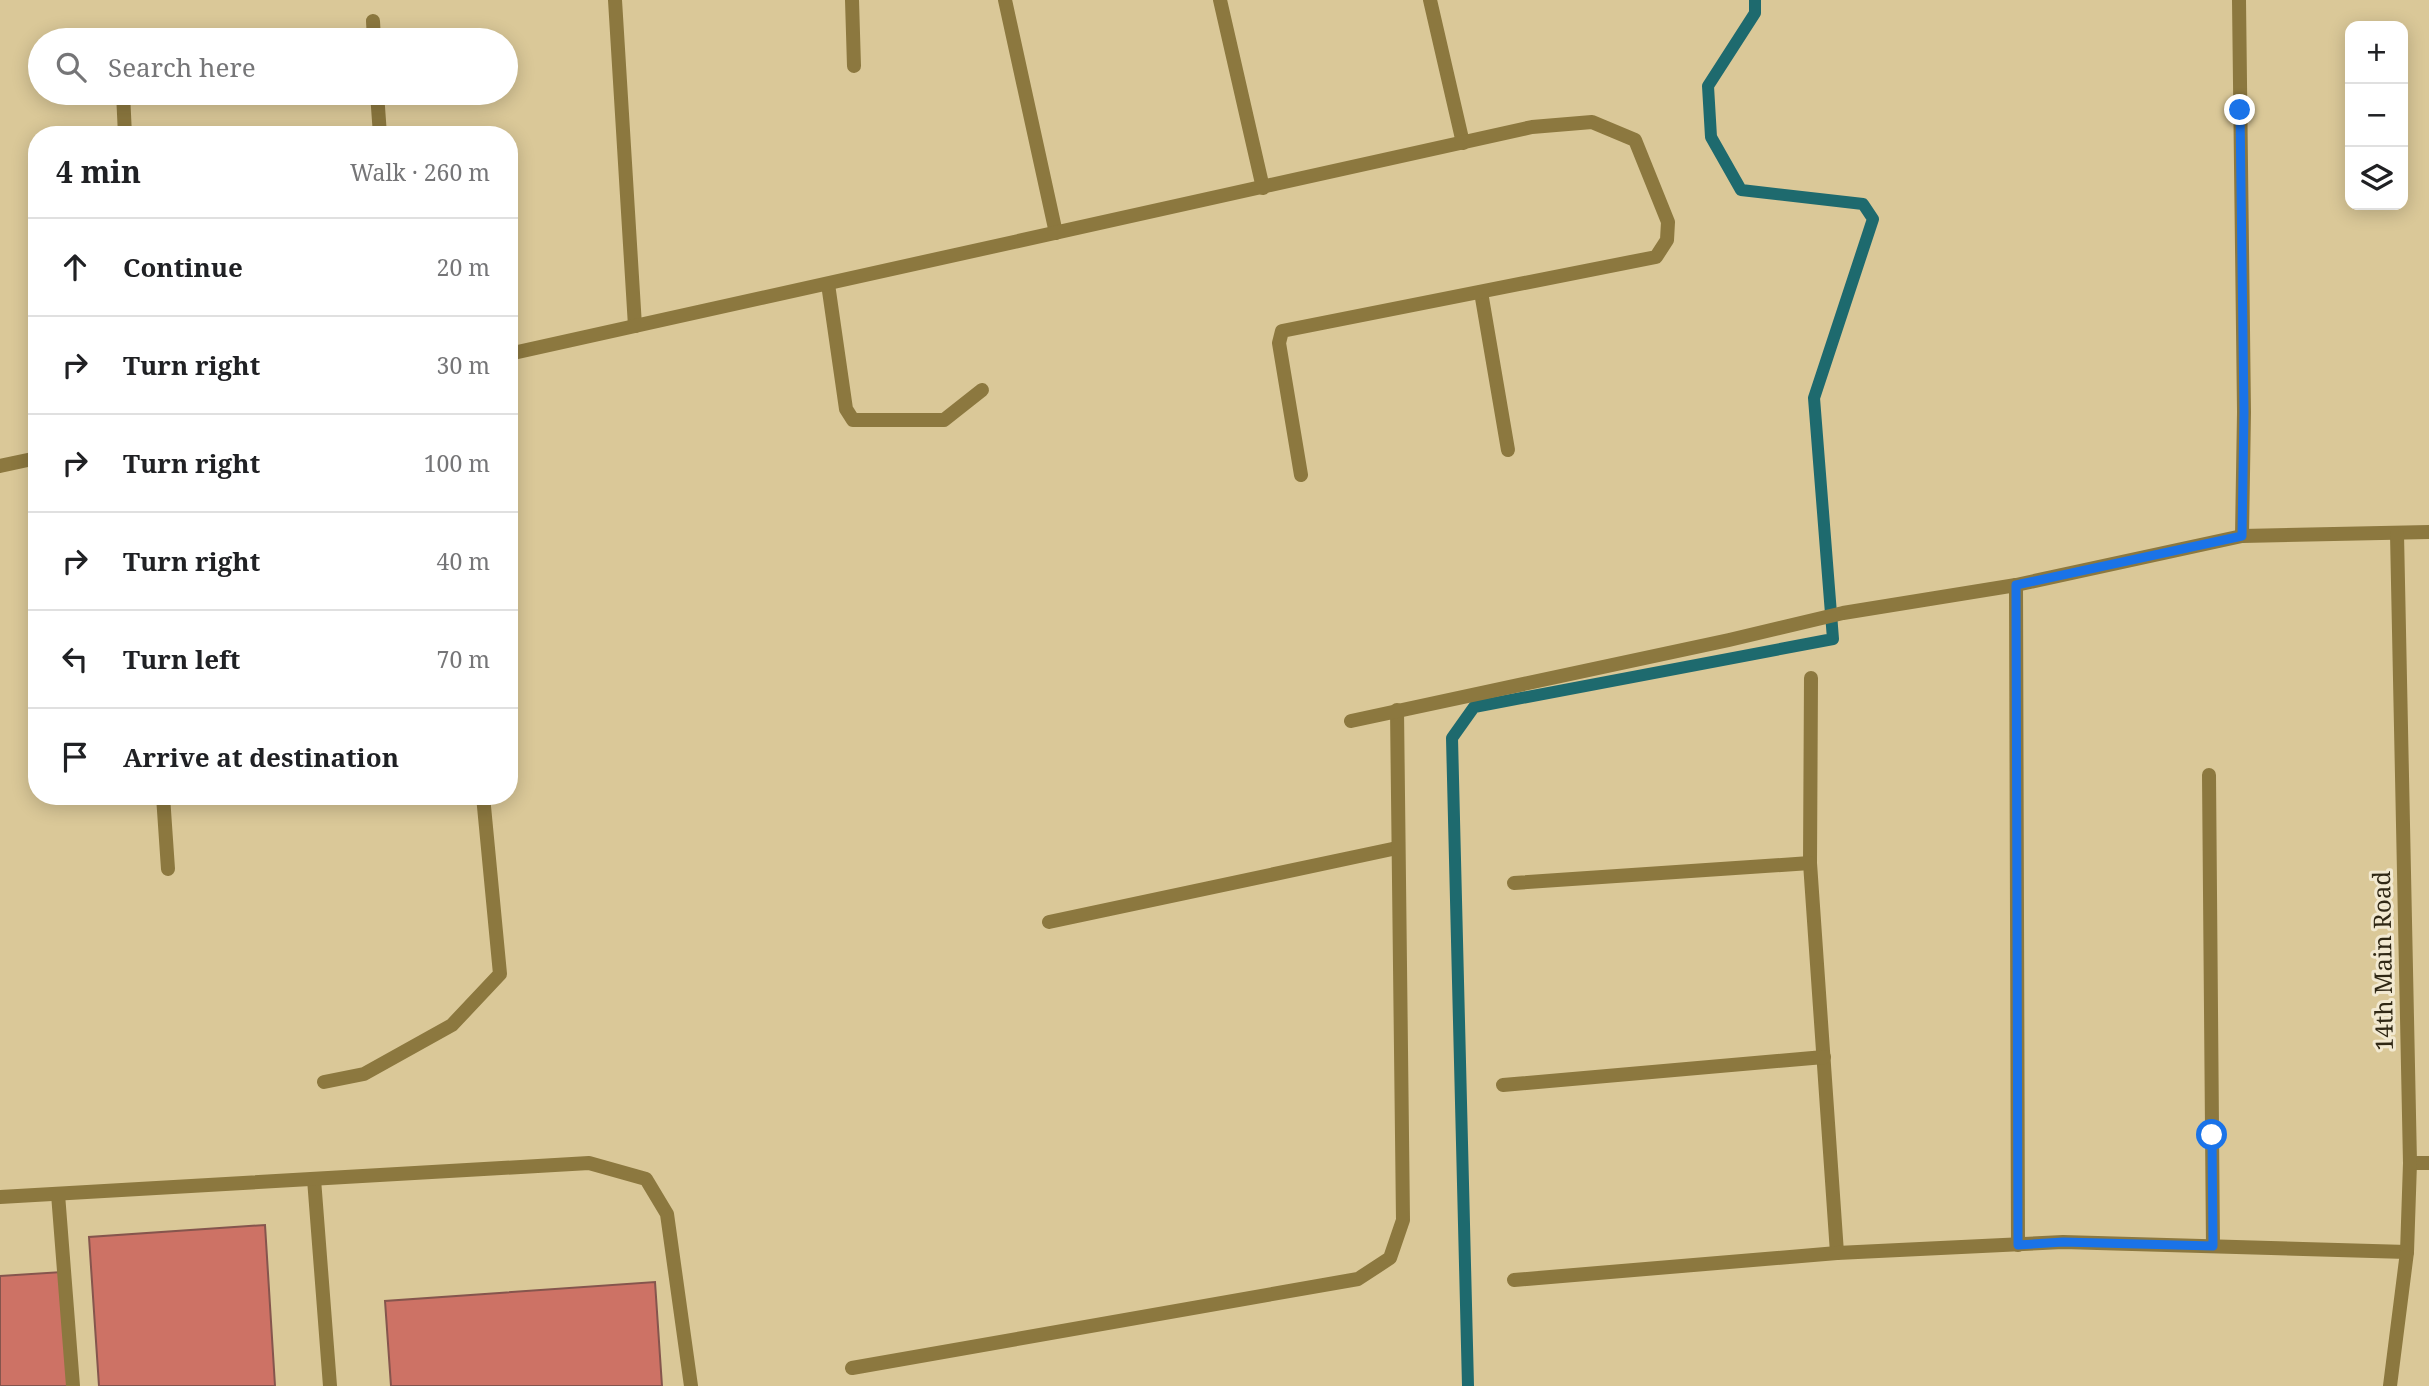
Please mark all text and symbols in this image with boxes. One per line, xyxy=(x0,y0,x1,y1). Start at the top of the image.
map controls xyxy=(2345,21,2408,210)
button: + xyxy=(2345,21,2408,84)
search box xyxy=(28,28,518,105)
icon: search xyxy=(52,48,90,86)
text: Search here xyxy=(108,49,256,85)
button: − xyxy=(2345,84,2408,147)
route end xyxy=(2224,94,2255,125)
button: layers xyxy=(2345,147,2408,210)
text: 4 min xyxy=(56,151,141,192)
text: Walk · 260 m xyxy=(350,156,490,188)
icon: ahead xyxy=(56,248,94,286)
text: Continue xyxy=(123,249,243,285)
text: 20 m xyxy=(437,251,490,283)
icon: right xyxy=(56,346,94,384)
text: Turn right xyxy=(123,347,260,383)
text: 30 m xyxy=(437,349,490,381)
icon: right xyxy=(56,444,94,482)
text: Turn right xyxy=(123,445,260,481)
text: 100 m xyxy=(424,447,490,479)
icon: right xyxy=(56,542,94,580)
text: Turn right xyxy=(123,543,260,579)
text: 40 m xyxy=(437,545,490,577)
icon: left xyxy=(56,640,94,678)
text: Turn left xyxy=(123,641,240,677)
text: 70 m xyxy=(437,643,490,675)
icon: arrive xyxy=(56,738,94,776)
text: Arrive at destination xyxy=(123,739,399,775)
street label: 14th Main Road xyxy=(2364,870,2400,1051)
route start xyxy=(2196,1119,2227,1150)

